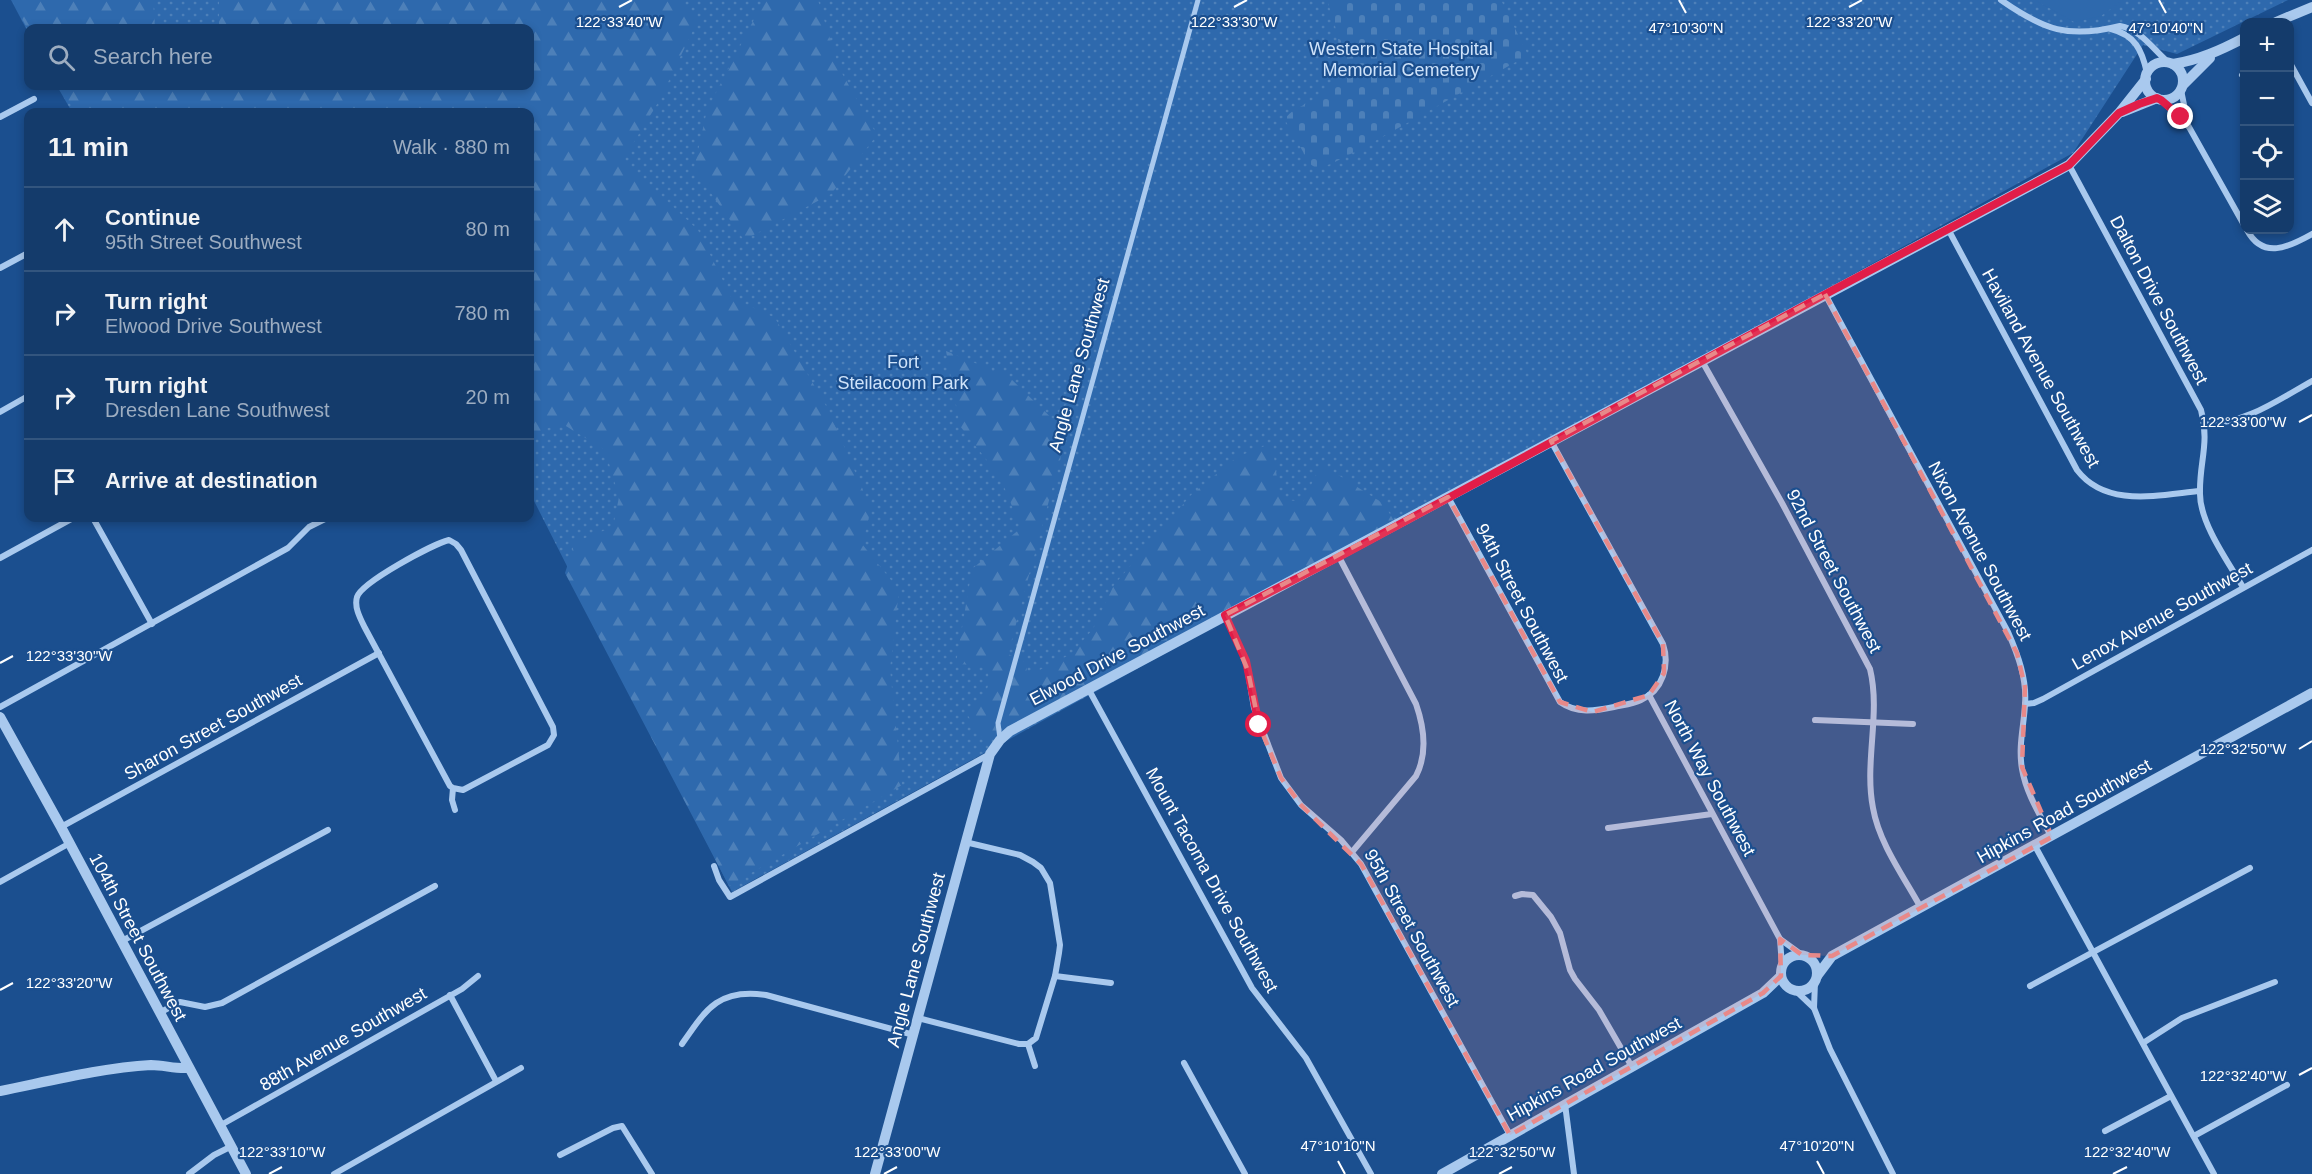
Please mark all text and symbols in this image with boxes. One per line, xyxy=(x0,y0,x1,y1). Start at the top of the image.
text: 122°33'40"W xyxy=(576,13,663,30)
text: 122°33'30"W xyxy=(1191,13,1278,30)
text: 122°33'20"W xyxy=(1806,13,1893,30)
map controls xyxy=(2240,18,2294,234)
button: + xyxy=(2240,18,2294,72)
text: 47°10'30"N xyxy=(1648,19,1724,36)
text: 47°10'40"N xyxy=(2128,19,2204,36)
search box xyxy=(24,24,534,90)
park label: Western State Hospital Memorial Cemetery xyxy=(1309,39,1493,80)
icon: search xyxy=(45,41,78,74)
text: Search here xyxy=(93,44,213,69)
button: − xyxy=(2240,72,2294,126)
route end xyxy=(2167,103,2193,129)
button: locate xyxy=(2240,126,2294,180)
text: 11 min xyxy=(48,132,129,162)
text: Walk · 880 m xyxy=(393,136,510,158)
button: layers xyxy=(2240,180,2294,234)
text: Continue xyxy=(105,205,200,230)
street label: Dalton Drive Southwest xyxy=(2106,212,2212,388)
icon: ahead xyxy=(48,213,81,246)
text: 80 m xyxy=(466,218,510,240)
text: 95th Street Southwest xyxy=(105,231,302,253)
street label: Haviland Avenue Southwest xyxy=(1978,265,2104,471)
street label: Angle Lane Southwest xyxy=(1045,276,1113,454)
text: Turn right xyxy=(105,289,207,314)
icon: right xyxy=(48,297,81,330)
text: 780 m xyxy=(454,302,510,324)
text: Elwood Drive Southwest xyxy=(105,315,322,337)
park label: Fort Steilacoom Park xyxy=(837,352,970,393)
text: Turn right xyxy=(105,373,207,398)
icon: right xyxy=(48,381,81,414)
text: 20 m xyxy=(466,386,510,408)
text: Dresden Lane Southwest xyxy=(105,399,330,421)
text: 122°33'00"W xyxy=(2200,413,2287,430)
street label: Nixon Avenue Southwest xyxy=(1924,458,2036,644)
icon: arrive xyxy=(48,465,81,498)
text: Arrive at destination xyxy=(105,468,318,493)
street label: 92nd Street Southwest xyxy=(1782,486,1886,656)
street label: 94th Street Southwest xyxy=(1472,520,1572,686)
street label: Lenox Avenue Southwest xyxy=(2068,558,2256,674)
street label: Elwood Drive Southwest xyxy=(1026,600,1208,710)
text: 122°33'30"W xyxy=(26,647,113,664)
street label: Sharon Street Southwest xyxy=(121,670,305,784)
street label: North Way Southwest xyxy=(1660,697,1760,859)
route start xyxy=(1245,711,1271,737)
text: 122°32'50"W xyxy=(2200,740,2287,757)
street label: Hipkins Road Southwest xyxy=(1973,755,2155,867)
street label: Mount Tacoma Drive Southwest xyxy=(1142,764,1282,996)
street label: 95th Street Southwest xyxy=(1360,846,1464,1010)
street label: 104th Street Southwest xyxy=(85,850,191,1024)
street label: Angle Lane Southwest xyxy=(883,870,949,1050)
text: 122°33'20"W xyxy=(26,974,113,991)
street label: 88th Avenue Southwest xyxy=(256,983,430,1095)
street label: Hipkins Road Southwest xyxy=(1503,1013,1685,1125)
text: 122°32'40"W xyxy=(2200,1067,2287,1084)
text: 47°10'10"N xyxy=(1300,1137,1376,1154)
text: 47°10'20"N xyxy=(1779,1137,1855,1154)
text: 122°33'10"W xyxy=(239,1143,326,1160)
text: 122°33'00"W xyxy=(854,1143,941,1160)
text: 122°32'50"W xyxy=(1469,1143,1556,1160)
text: 122°32'40"W xyxy=(2084,1143,2171,1160)

